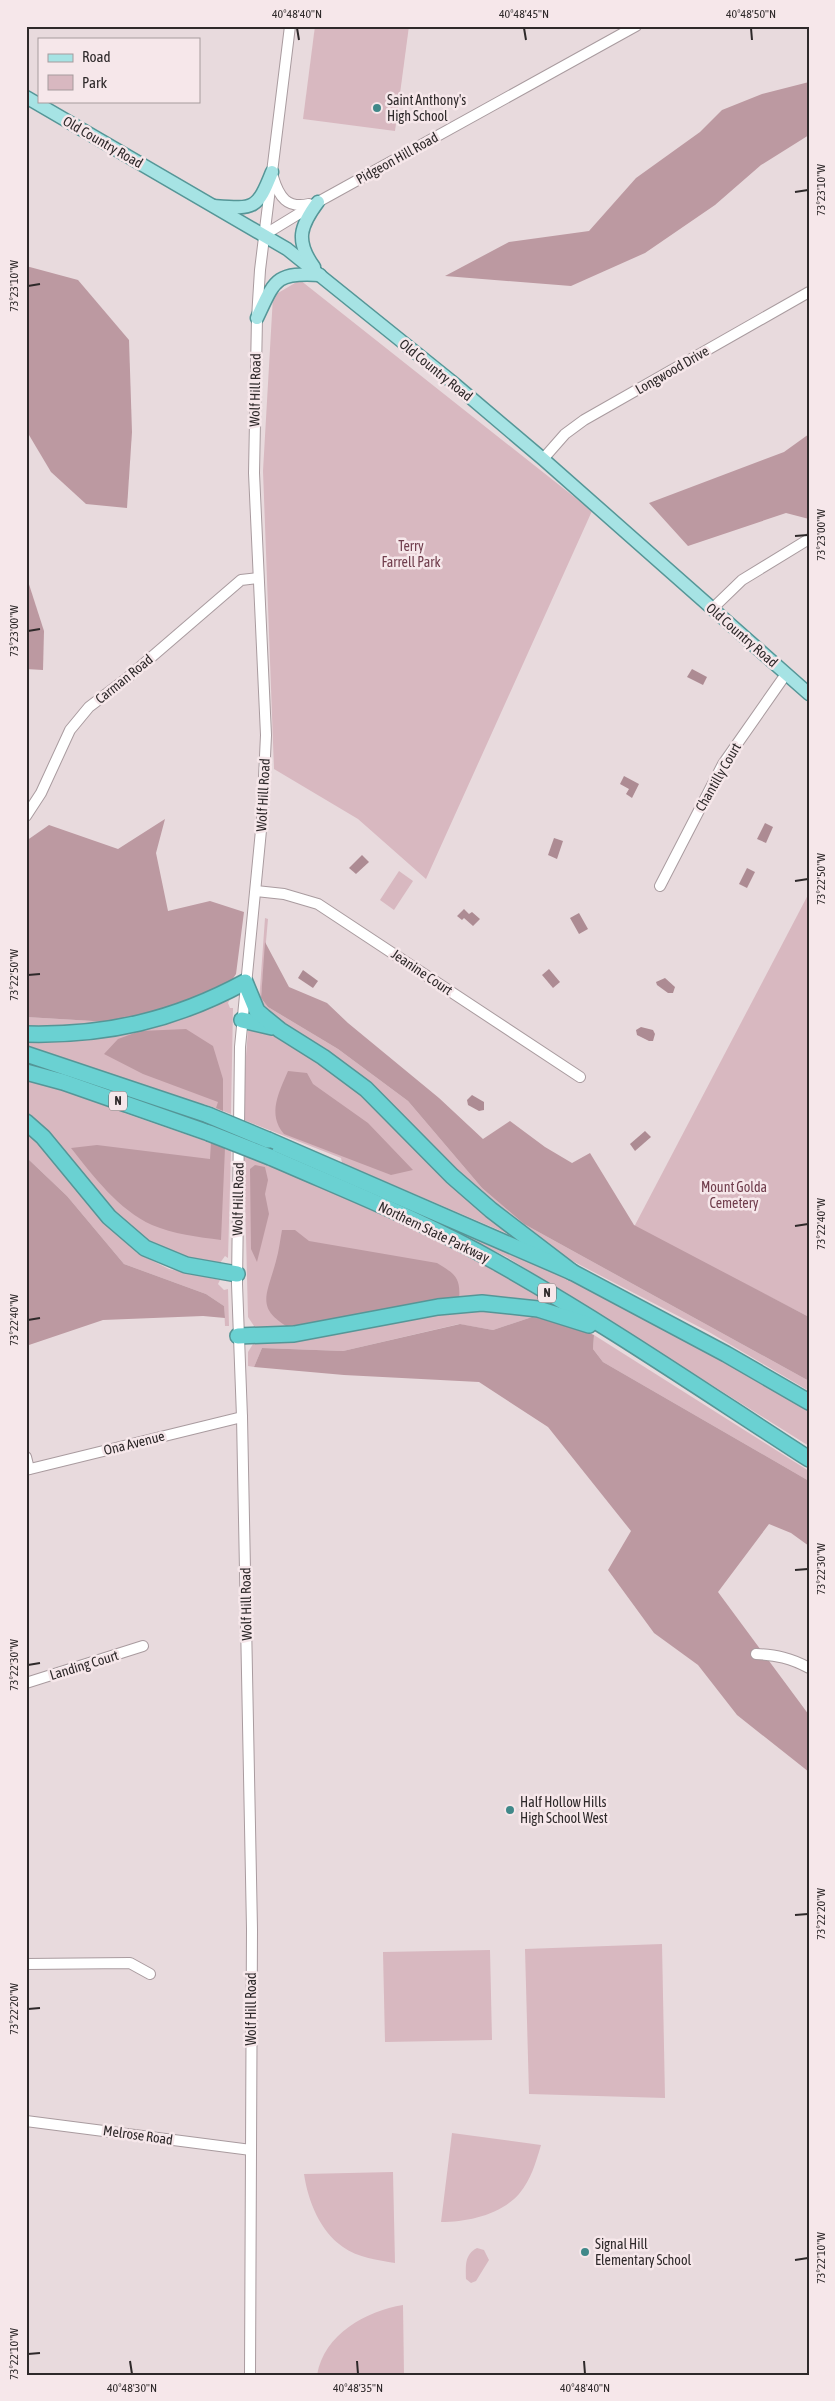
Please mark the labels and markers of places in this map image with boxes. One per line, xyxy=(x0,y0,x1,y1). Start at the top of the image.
place label: Saint Anthony's High School xyxy=(387,92,466,124)
marker: Saint Anthony's High School xyxy=(371,102,383,114)
place label: Half Hollow Hills High School West xyxy=(520,1794,608,1826)
marker: Half Hollow Hills High School West xyxy=(504,1804,516,1816)
place label: Signal Hill Elementary School xyxy=(595,2236,691,2268)
marker: Signal Hill Elementary School xyxy=(579,2246,591,2258)

